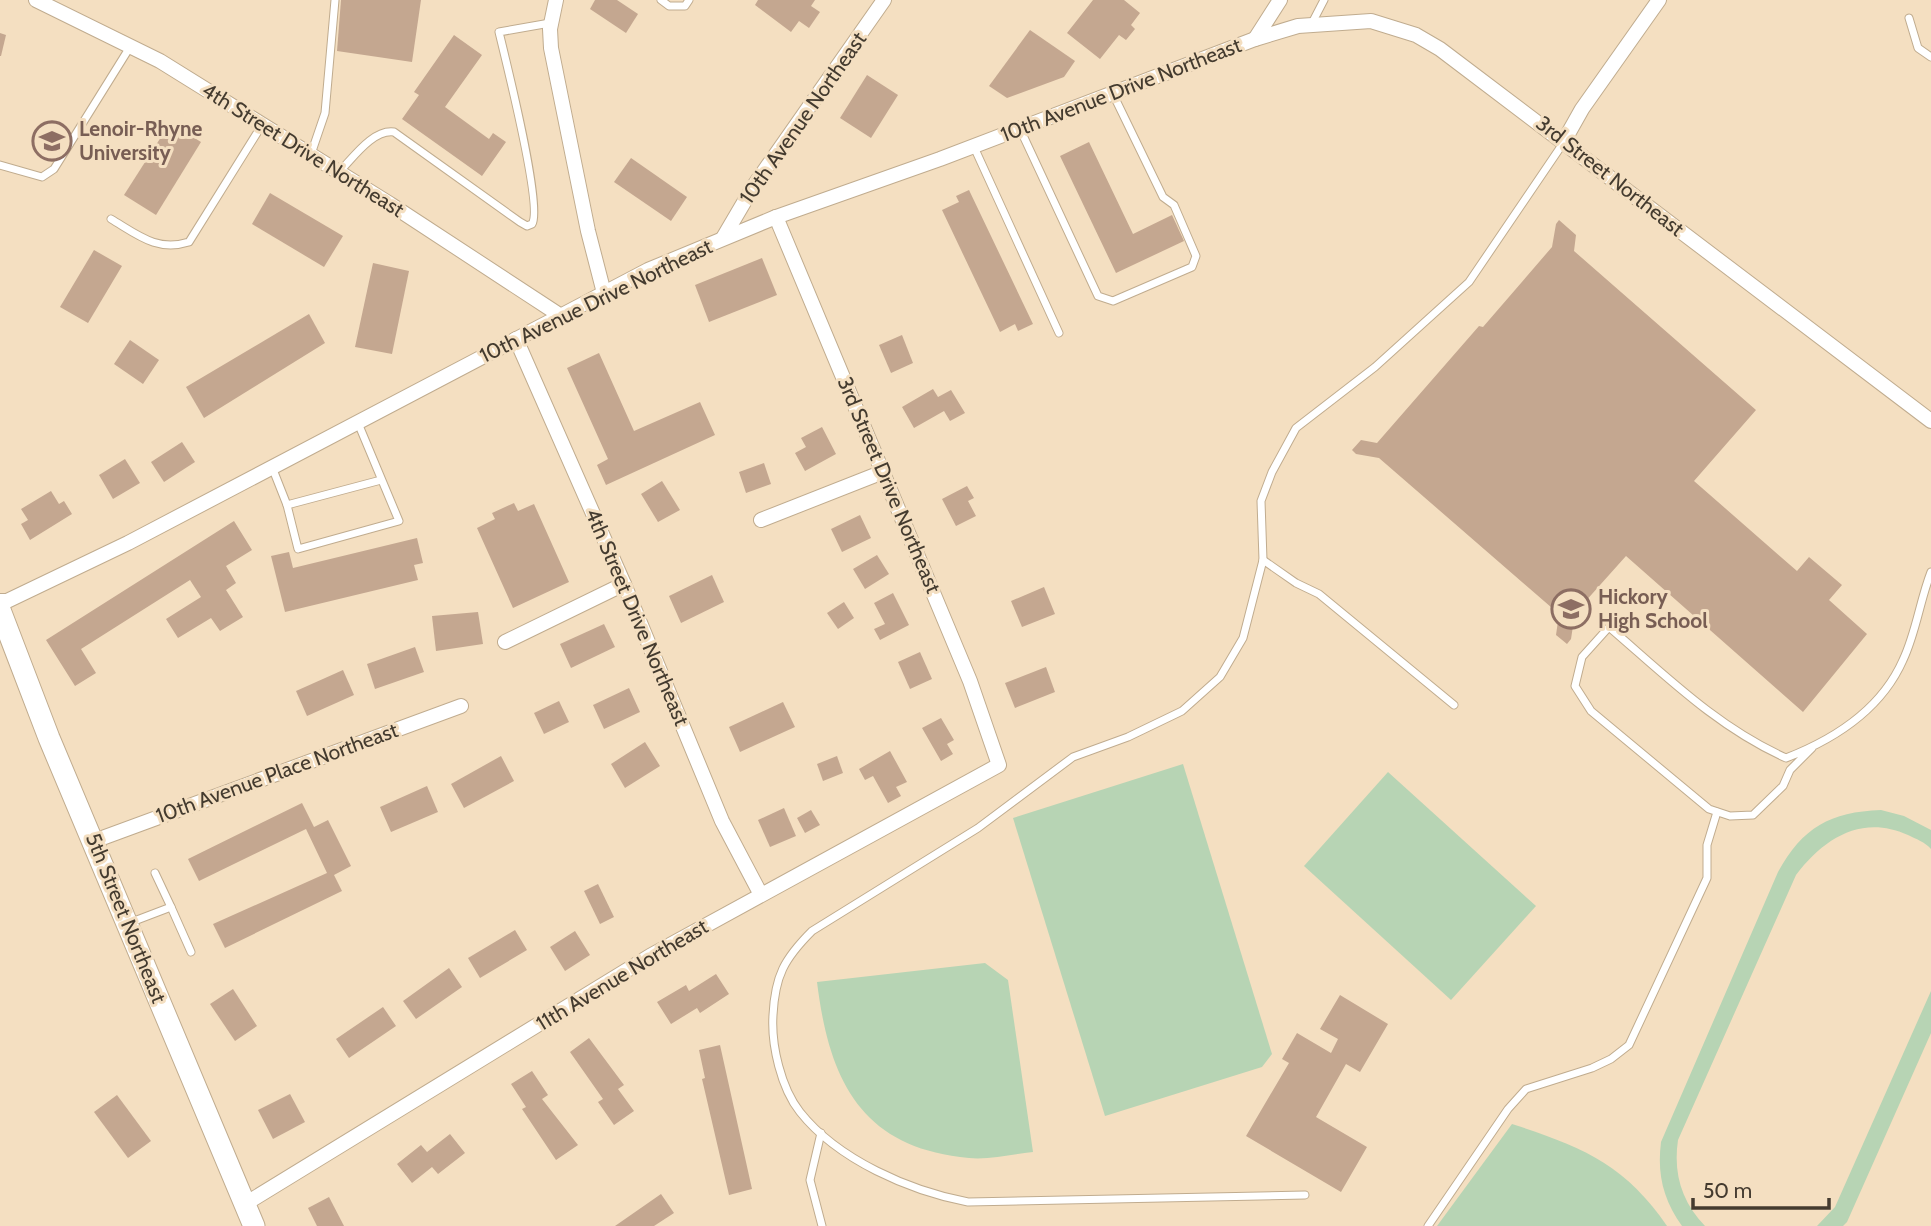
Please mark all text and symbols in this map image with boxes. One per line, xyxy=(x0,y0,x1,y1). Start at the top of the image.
street label: 10th Avenue Northeast xyxy=(734,27,871,208)
street label: 10th Avenue Drive Northeast xyxy=(997,32,1245,147)
street label: 4th Street Drive Northeast xyxy=(198,77,409,222)
street label: 3rd Street Northeast xyxy=(1531,110,1689,241)
place label: Lenoir-Rhyne University xyxy=(79,116,203,165)
school or university icon: Lenoir-Rhyne University xyxy=(31,120,73,162)
street label: 10th Avenue Drive Northeast xyxy=(475,233,716,368)
street label: 3rd Street Drive Northeast xyxy=(833,373,946,597)
street label: 4th Street Drive Northeast xyxy=(580,504,695,729)
place label: Hickory High School xyxy=(1598,584,1708,633)
school or university icon: Hickory High School xyxy=(1550,588,1592,630)
street label: 10th Avenue Place Northeast xyxy=(152,717,401,828)
street label: 5th Street Northeast xyxy=(81,829,172,1006)
street label: 11th Avenue Northeast xyxy=(531,913,712,1036)
scale bar xyxy=(1693,1166,1829,1210)
text: 50 m xyxy=(1703,1178,1752,1203)

